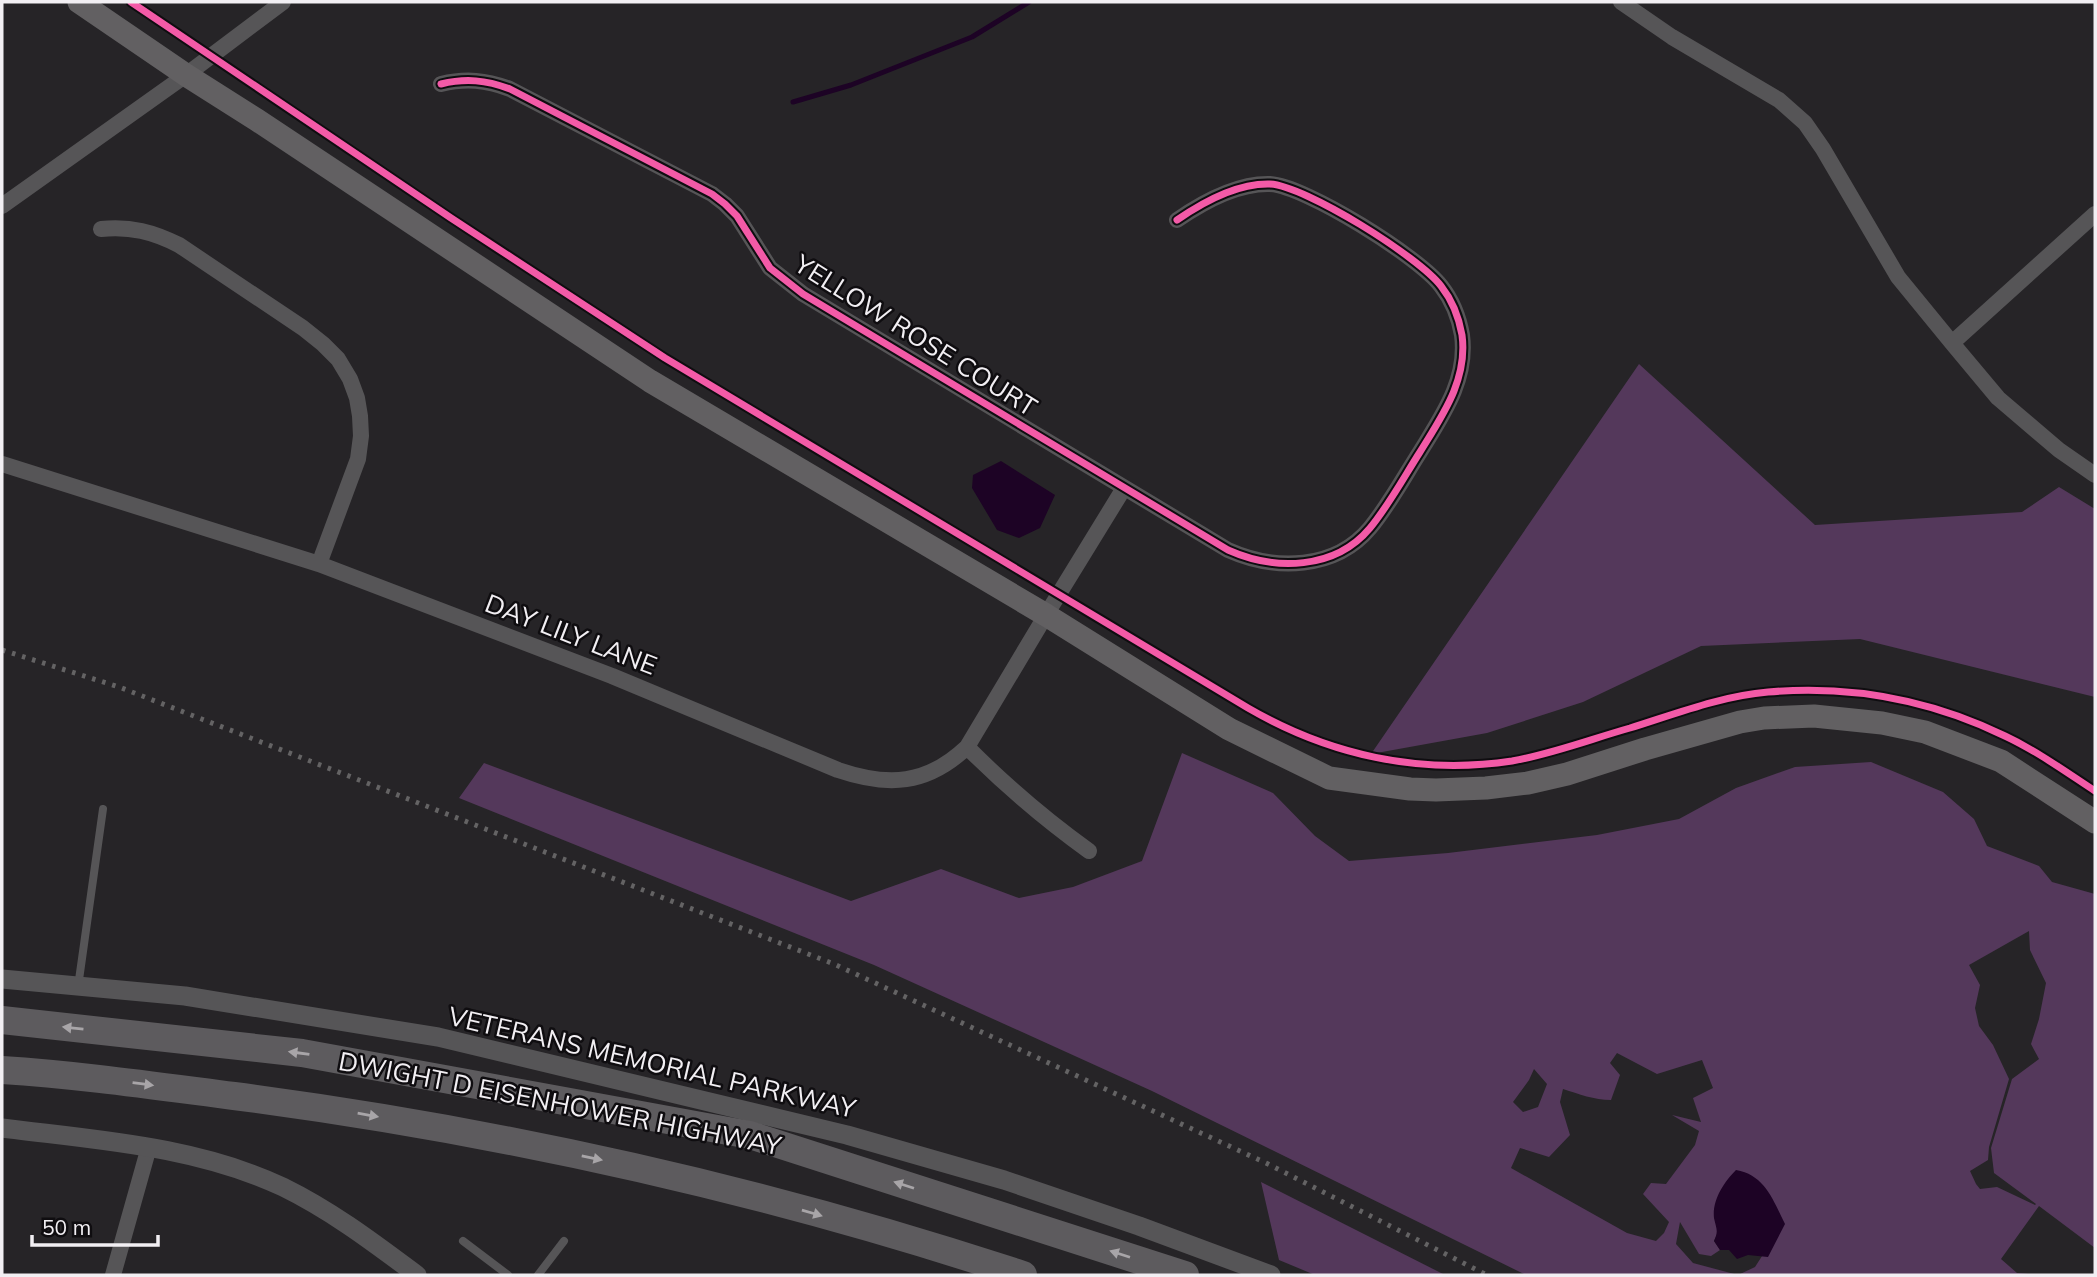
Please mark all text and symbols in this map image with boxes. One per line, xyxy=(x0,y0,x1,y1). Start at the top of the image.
street label: YELLOW ROSE COURT xyxy=(788,246,1044,423)
street label: DAY LILY LANE xyxy=(481,586,661,682)
street label: VETERANS MEMORIAL PARKWAY xyxy=(445,999,860,1125)
one-way arrow xyxy=(62,1022,84,1033)
street label: DWIGHT D EISENHOWER HIGHWAY xyxy=(336,1044,785,1162)
one-way arrow xyxy=(288,1047,310,1058)
one-way arrow xyxy=(132,1079,154,1090)
one-way arrow xyxy=(357,1110,379,1121)
one-way arrow xyxy=(581,1152,603,1163)
one-way arrow xyxy=(893,1179,914,1189)
scale bar xyxy=(32,1204,158,1248)
one-way arrow xyxy=(801,1208,823,1219)
text: 50 m xyxy=(42,1214,91,1240)
one-way arrow xyxy=(1110,1249,1131,1259)

